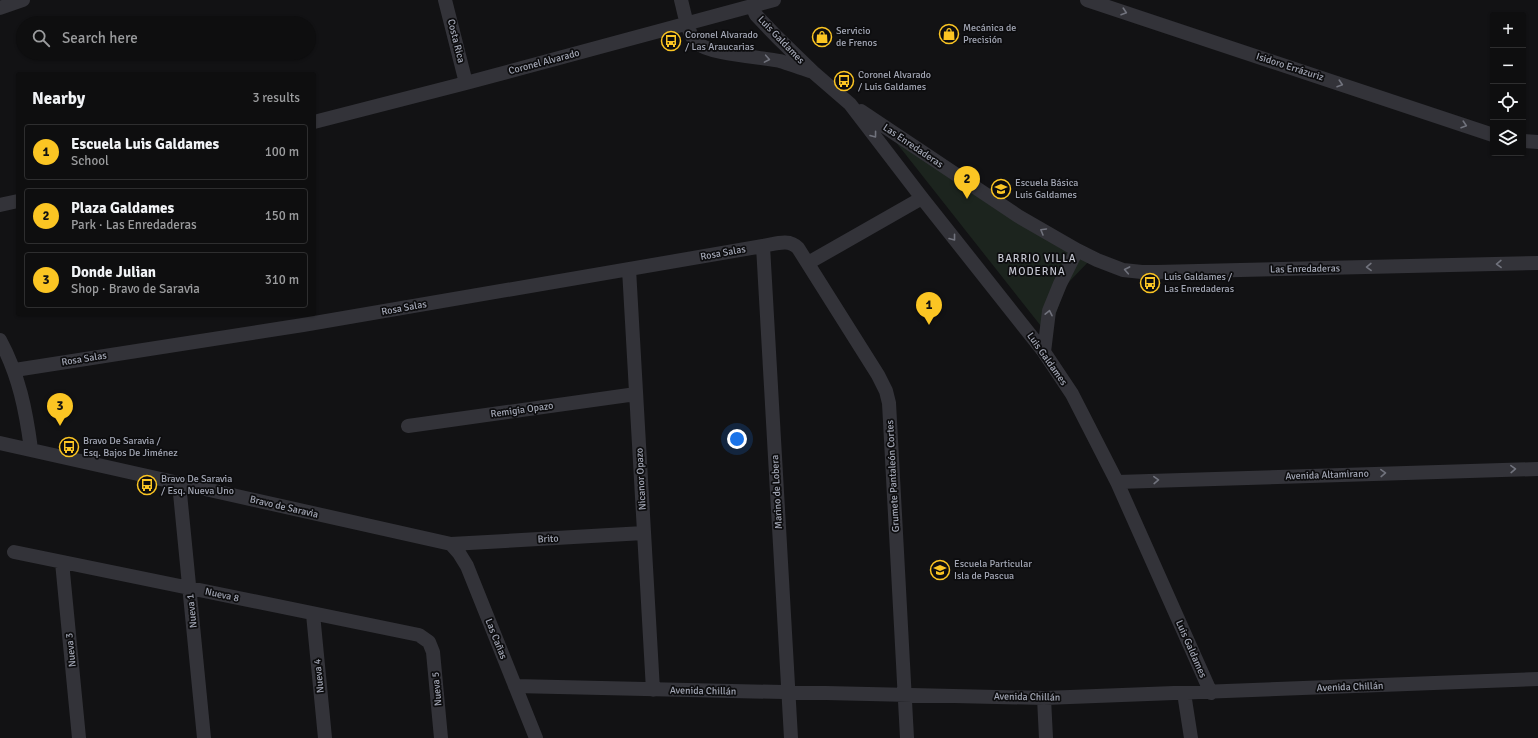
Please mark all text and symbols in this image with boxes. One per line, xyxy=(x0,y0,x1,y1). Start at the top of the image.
one-way arrow xyxy=(1120,7,1127,16)
map controls xyxy=(1490,12,1526,156)
button: + xyxy=(1490,12,1526,48)
street label: Luis Galdames xyxy=(755,14,807,67)
search box xyxy=(16,16,316,60)
street label: Costa Rica xyxy=(445,18,467,64)
place label: Mecánica de Precisión xyxy=(963,22,1016,46)
shop icon: Mecánica de Precisión xyxy=(938,23,960,45)
place label: Servicio de Frenos xyxy=(836,25,878,49)
shop icon: Servicio de Frenos xyxy=(811,26,833,48)
icon: search xyxy=(30,27,52,49)
text: Search here xyxy=(62,29,138,47)
place label: Coronel Alvarado / Las Araucarias xyxy=(685,29,758,53)
bus stop icon: Coronel Alvarado / Las Araucarias xyxy=(660,30,682,52)
street label: Coronel Alvarado xyxy=(507,47,581,77)
button: − xyxy=(1490,48,1526,84)
street label: Isidoro Errázuriz xyxy=(1255,50,1326,84)
one-way arrow xyxy=(764,54,770,63)
place label: Coronel Alvarado / Luis Galdames xyxy=(858,69,931,93)
bus stop icon: Coronel Alvarado / Luis Galdames xyxy=(833,70,855,92)
one-way arrow xyxy=(1337,79,1344,88)
button: locate xyxy=(1490,84,1526,120)
text: Nearby xyxy=(32,88,85,109)
text: 3 results xyxy=(252,90,300,106)
one-way arrow xyxy=(1460,120,1467,129)
button: layers xyxy=(1490,120,1526,156)
street label: Las Enredaderas xyxy=(881,121,946,171)
one-way arrow xyxy=(869,131,876,138)
text: Escuela Luis Galdames xyxy=(71,135,219,153)
text: 1 xyxy=(42,144,50,160)
text: 100 m xyxy=(265,144,299,160)
text: School xyxy=(71,153,109,169)
pin: 2 xyxy=(954,166,980,199)
place label: Escuela Básica Luis Galdames xyxy=(1015,177,1078,201)
school or university icon: Escuela Básica Luis Galdames xyxy=(990,178,1012,200)
text: Plaza Galdames xyxy=(71,199,174,217)
text: 2 xyxy=(42,208,50,224)
text: 150 m xyxy=(265,208,299,224)
text: Park · Las Enredaderas xyxy=(71,217,197,233)
one-way arrow xyxy=(1040,228,1047,235)
one-way arrow xyxy=(949,233,956,240)
street label: Rosa Salas xyxy=(699,243,747,263)
district label: BARRIO VILLA MODERNA xyxy=(997,252,1077,278)
one-way arrow xyxy=(1496,260,1502,269)
street label: Las Enredaderas xyxy=(1270,262,1341,276)
text: Donde Julian xyxy=(71,263,156,281)
one-way arrow xyxy=(1366,263,1372,272)
one-way arrow xyxy=(1124,267,1130,275)
place label: Luis Galdames / Las Enredaderas xyxy=(1164,271,1235,295)
text: 3 xyxy=(42,272,50,288)
text: 310 m xyxy=(265,272,299,288)
bus stop icon: Luis Galdames / Las Enredaderas xyxy=(1139,272,1161,294)
text: Shop · Bravo de Saravia xyxy=(71,281,200,297)
pin: 1 xyxy=(916,292,942,325)
street label: Rosa Salas xyxy=(380,298,428,318)
one-way arrow xyxy=(1044,310,1053,317)
street label: Luis Galdames xyxy=(1024,330,1070,388)
street label: Rosa Salas xyxy=(60,349,108,369)
pin: 3 xyxy=(47,393,73,426)
street label: Remigia Opazo xyxy=(490,400,554,420)
street label: Grumete Pantaleón Cortes xyxy=(884,419,902,532)
your location xyxy=(727,429,747,449)
place label: Bravo De Saravia / Esq. Bajos De Jiménez xyxy=(83,435,178,459)
bus stop icon: Bravo De Saravia / Esq. Bajos De Jiménez xyxy=(58,436,80,458)
street label: Nicanor Opazo xyxy=(633,448,649,510)
street label: Marino de Lobera xyxy=(769,455,785,529)
one-way arrow xyxy=(1510,465,1516,474)
street label: Avenida Altamirano xyxy=(1285,468,1369,482)
one-way arrow xyxy=(1380,469,1386,478)
place label: Bravo De Saravia / Esq. Nueva Uno xyxy=(161,473,234,497)
bus stop icon: Bravo De Saravia / Esq. Nueva Uno xyxy=(136,474,158,496)
one-way arrow xyxy=(1153,476,1159,485)
street label: Bravo de Saravia xyxy=(248,493,320,521)
street label: Brito xyxy=(537,532,559,546)
place label: Escuela Particular Isla de Pascua xyxy=(954,558,1032,582)
school or university icon: Escuela Particular Isla de Pascua xyxy=(929,559,951,581)
street label: Nueva 8 xyxy=(204,586,240,604)
street label: Nueva 1 xyxy=(184,593,200,629)
street label: Las Cañas xyxy=(482,617,510,662)
street label: Luis Galdames xyxy=(1173,618,1209,680)
street label: Nueva 3 xyxy=(63,632,79,668)
street label: Nueva 4 xyxy=(311,658,327,694)
street label: Nueva 5 xyxy=(430,671,444,707)
street label: Avenida Chillán xyxy=(1317,680,1383,694)
street label: Avenida Chillán xyxy=(670,684,736,698)
street label: Avenida Chillán xyxy=(994,690,1060,704)

